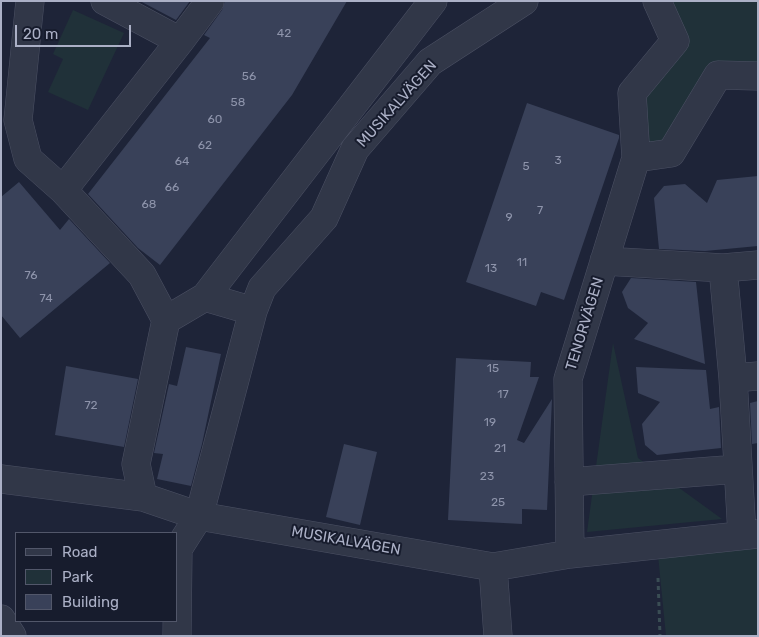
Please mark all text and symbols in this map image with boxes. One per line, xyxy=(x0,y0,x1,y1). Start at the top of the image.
scale bar xyxy=(18,15,134,47)
text: 20 m xyxy=(23,25,58,43)
house number: 42 xyxy=(277,27,291,41)
street label: MUSIKALVÄGEN xyxy=(353,57,441,151)
house number: 56 xyxy=(242,70,256,84)
house number: 58 xyxy=(231,96,245,110)
house number: 60 xyxy=(208,113,222,127)
house number: 62 xyxy=(198,139,212,153)
house number: 3 xyxy=(554,154,562,168)
house number: 64 xyxy=(175,155,189,169)
house number: 5 xyxy=(522,160,530,174)
house number: 66 xyxy=(165,181,179,195)
house number: 68 xyxy=(142,198,156,212)
house number: 7 xyxy=(537,204,543,218)
house number: 9 xyxy=(505,211,513,225)
house number: 11 xyxy=(517,256,527,270)
house number: 13 xyxy=(485,262,497,276)
house number: 76 xyxy=(24,269,38,283)
street label: TENORVÄGEN xyxy=(562,275,608,373)
house number: 74 xyxy=(39,292,53,306)
house number: 15 xyxy=(487,362,499,376)
house number: 17 xyxy=(497,388,509,402)
house number: 72 xyxy=(84,399,98,413)
house number: 19 xyxy=(484,416,496,430)
house number: 21 xyxy=(494,442,506,456)
house number: 23 xyxy=(480,470,494,484)
house number: 25 xyxy=(491,496,505,510)
street label: MUSIKALVÄGEN xyxy=(290,523,402,559)
legend xyxy=(15,532,178,622)
text: Road xyxy=(62,543,98,561)
text: Park xyxy=(62,568,93,586)
text: Building xyxy=(62,593,119,611)

